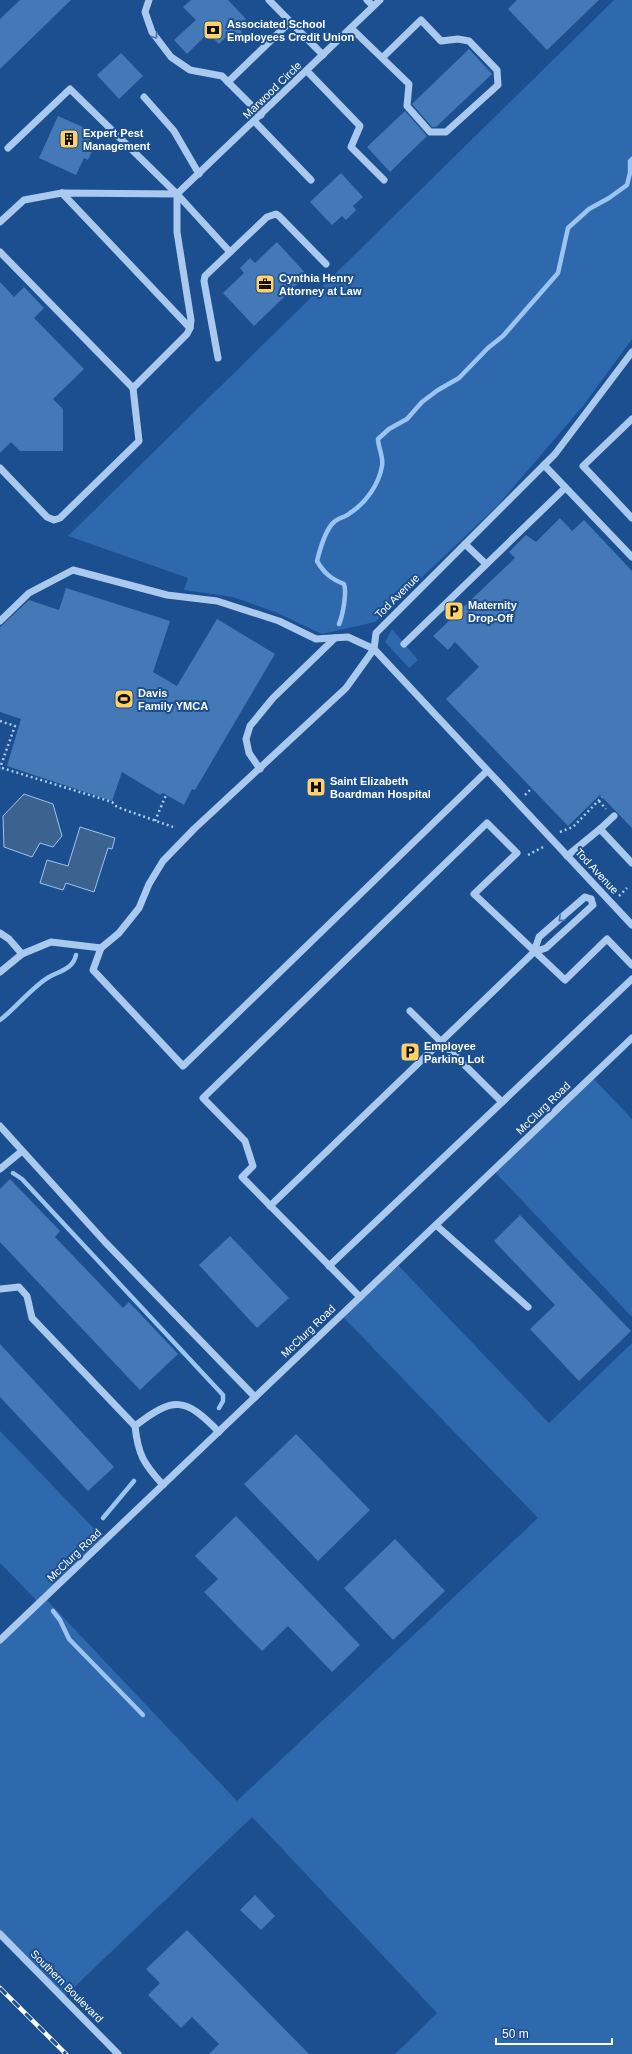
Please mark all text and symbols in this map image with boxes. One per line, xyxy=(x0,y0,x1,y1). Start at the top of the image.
place label: Associated School Employees Credit Union xyxy=(227,18,354,43)
bank icon: Associated School Employees Credit Union xyxy=(202,19,224,41)
one-way arrow xyxy=(150,32,158,39)
street label: Marwood Circle xyxy=(240,59,304,121)
place label: Expert Pest Management xyxy=(83,127,151,152)
building icon: Expert Pest Management xyxy=(58,128,80,150)
place label: Cynthia Henry Attorney at Law xyxy=(279,272,362,297)
office icon: Cynthia Henry Attorney at Law xyxy=(254,273,276,295)
street label: Tod Avenue xyxy=(372,571,422,621)
place label: Maternity Drop-Off xyxy=(468,599,518,624)
parking icon: Maternity Drop-Off xyxy=(443,600,465,622)
place label: Davis Family YMCA xyxy=(138,687,208,712)
sports icon: Davis Family YMCA xyxy=(113,688,135,710)
place label: Saint Elizabeth Boardman Hospital xyxy=(330,775,431,800)
hospital icon: Saint Elizabeth Boardman Hospital xyxy=(305,776,327,798)
street label: Tod Avenue xyxy=(573,846,621,896)
one-way arrow xyxy=(558,914,565,921)
place label: Employee Parking Lot xyxy=(424,1040,485,1065)
parking icon: Employee Parking Lot xyxy=(399,1041,421,1063)
street label: McClurg Road xyxy=(514,1079,572,1137)
street label: McClurg Road xyxy=(279,1302,337,1360)
street label: McClurg Road xyxy=(45,1526,103,1584)
street label: Southern Boulevard xyxy=(28,1947,106,2025)
scale bar xyxy=(496,2020,612,2046)
text: 50 m xyxy=(502,2027,529,2041)

